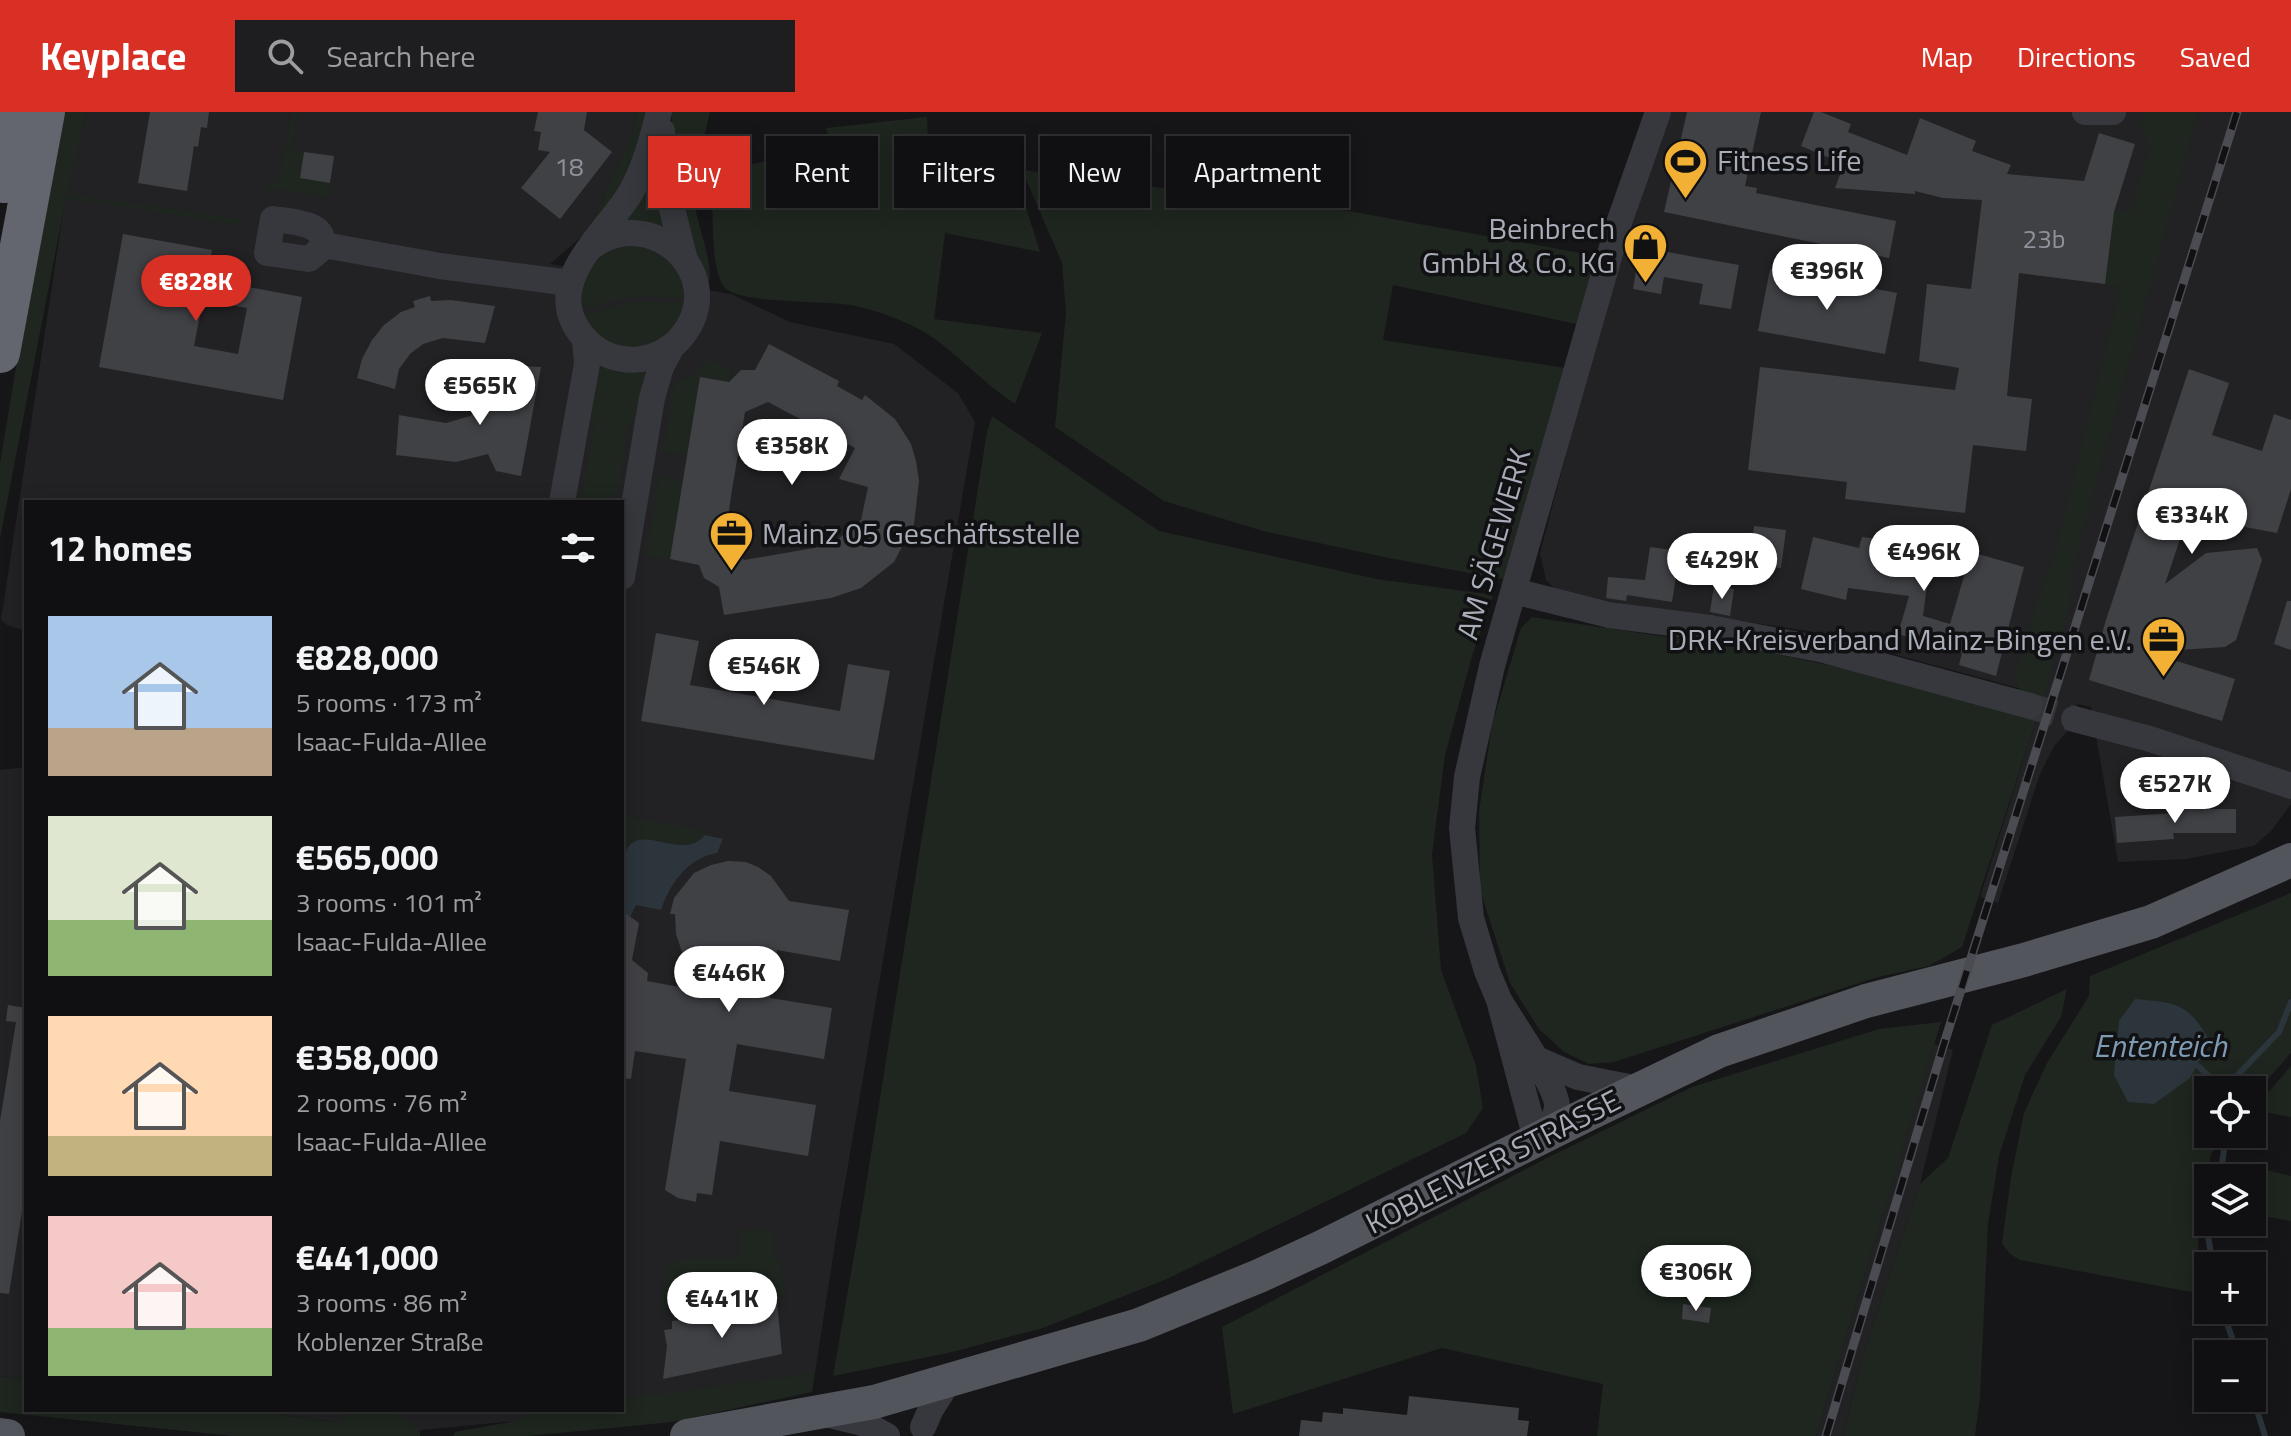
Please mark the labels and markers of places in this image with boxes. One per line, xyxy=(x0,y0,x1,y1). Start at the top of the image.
sports icon: Fitness Life xyxy=(1662,137,1710,200)
place label: Fitness Life xyxy=(1717,137,1861,183)
place label: Beinbrech GmbH & Co. KG xyxy=(1422,205,1615,285)
shop icon: Beinbrech GmbH & Co. KG xyxy=(1622,222,1670,285)
pin: €396K xyxy=(1771,244,1883,312)
pin: €828K xyxy=(140,255,252,323)
pin: €565K xyxy=(424,359,536,427)
pin: €358K xyxy=(736,419,848,487)
pin: €334K xyxy=(2136,488,2248,556)
office icon: Mainz 05 Geschäftsstelle xyxy=(707,510,755,573)
place label: Mainz 05 Geschäftsstelle xyxy=(762,510,1080,556)
pin: €496K xyxy=(1868,525,1980,593)
pin: €429K xyxy=(1666,533,1778,601)
place label: DRK-Kreisverband Mainz-Bingen e.V. xyxy=(1668,616,2132,662)
office icon: DRK-Kreisverband Mainz-Bingen e.V. xyxy=(2139,616,2187,679)
pin: €546K xyxy=(708,639,820,707)
pin: €527K xyxy=(2119,757,2231,825)
pin: €446K xyxy=(673,946,785,1014)
pin: €306K xyxy=(1640,1245,1752,1313)
pin: €441K xyxy=(666,1272,778,1340)

